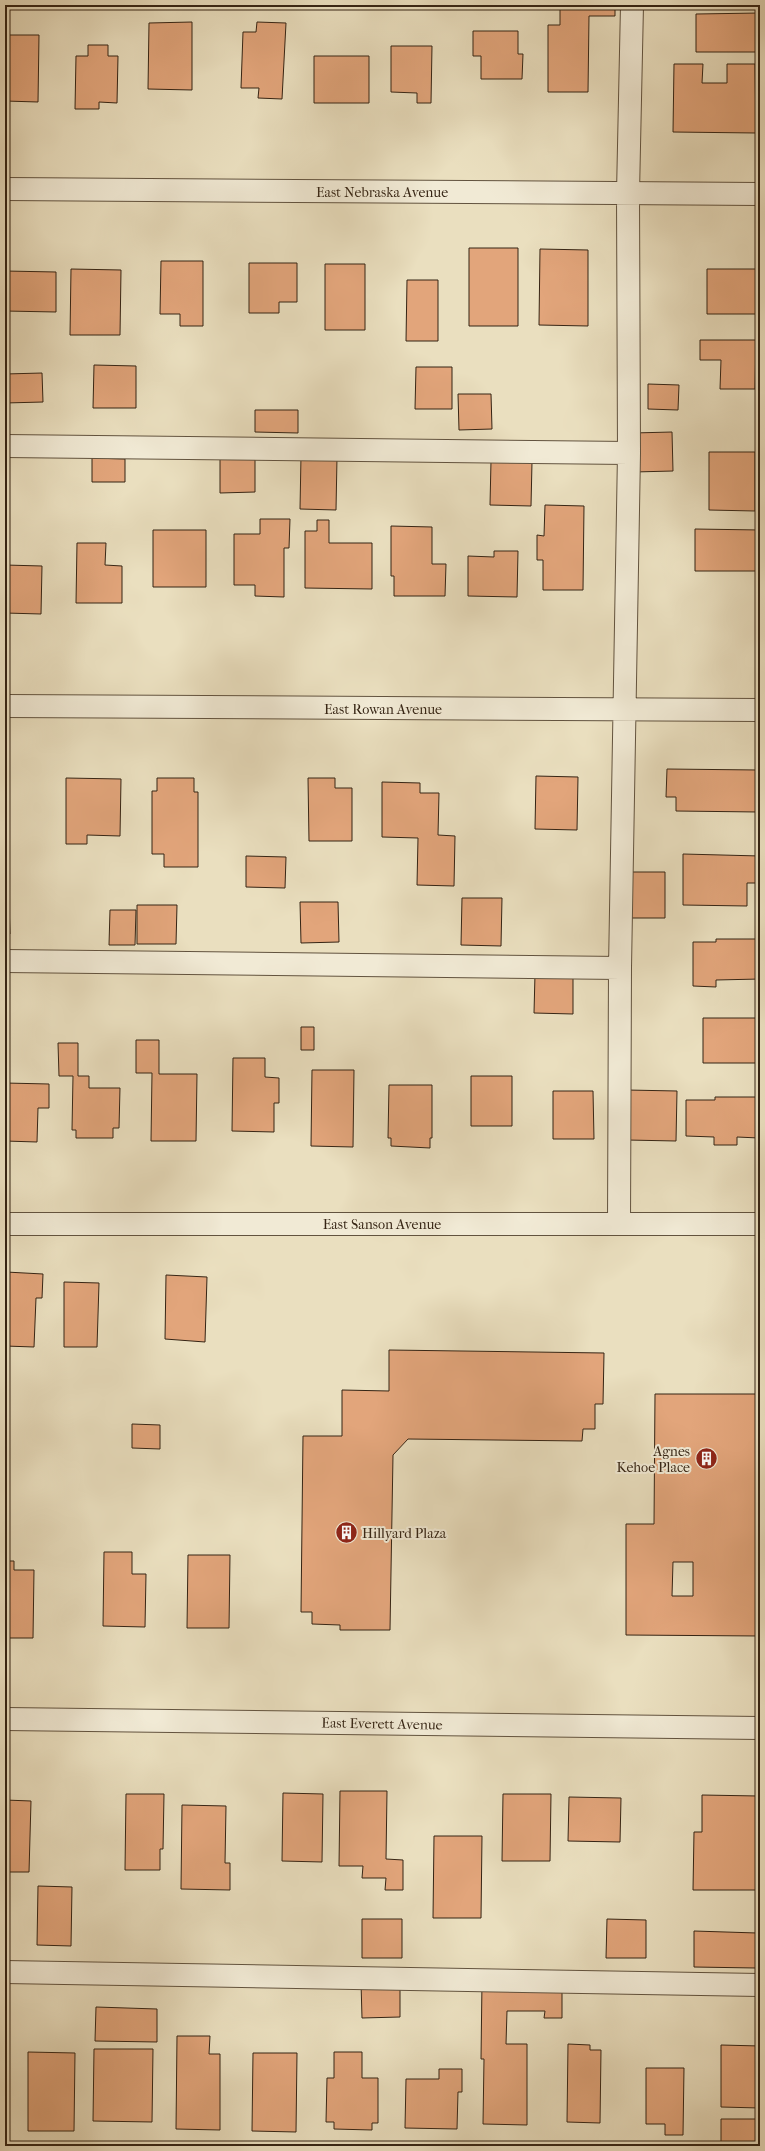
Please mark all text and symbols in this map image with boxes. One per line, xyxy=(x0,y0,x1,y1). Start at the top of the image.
street label: East Nebraska Avenue xyxy=(316,184,448,201)
street label: East Rowan Avenue xyxy=(324,701,442,718)
street label: East Sanson Avenue xyxy=(323,1216,441,1233)
place label: Agnes Kehoe Place xyxy=(616,1443,690,1476)
building icon: Agnes Kehoe Place xyxy=(693,1446,719,1472)
building icon: Hillyard Plaza xyxy=(334,1520,360,1546)
place label: Hillyard Plaza xyxy=(362,1525,447,1542)
street label: East Everett Avenue xyxy=(321,1714,443,1734)

